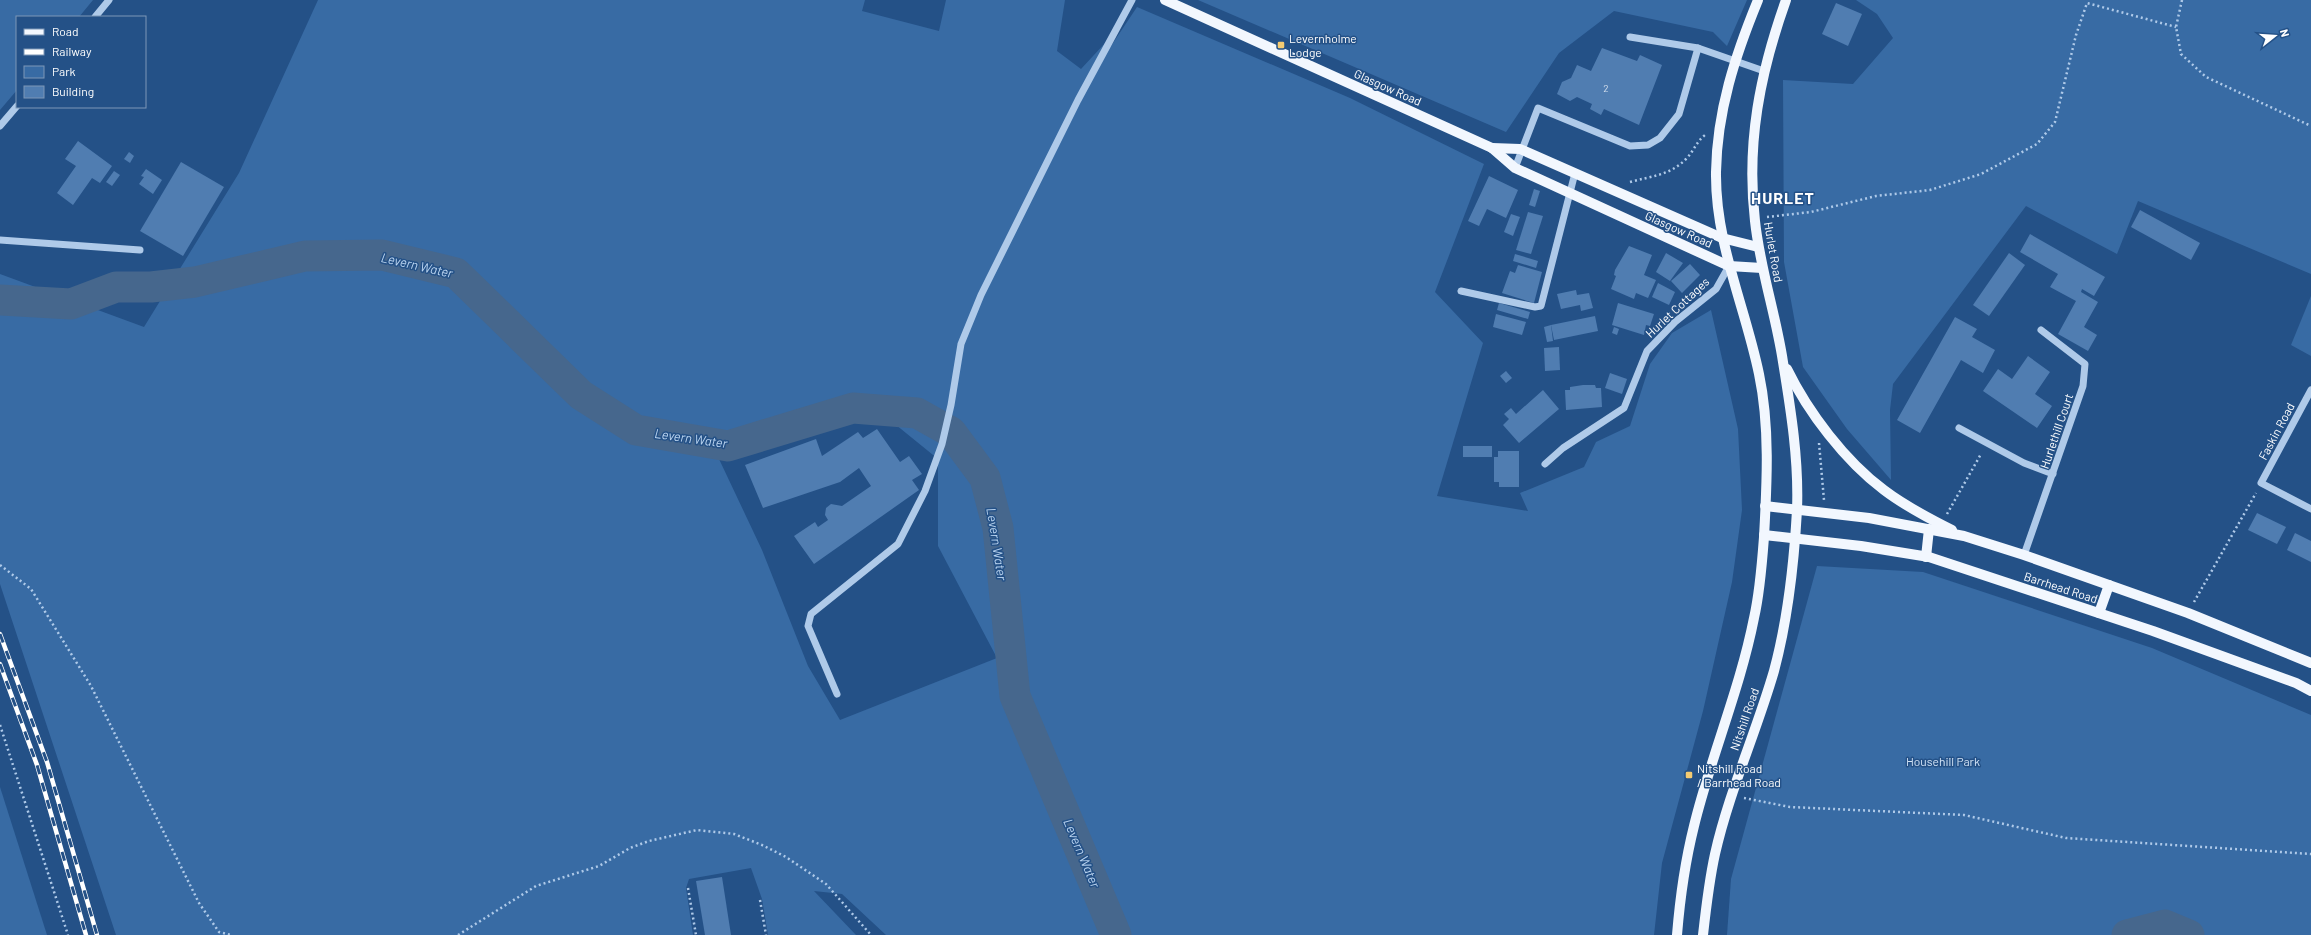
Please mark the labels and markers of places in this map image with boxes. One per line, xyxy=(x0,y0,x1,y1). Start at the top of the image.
place label: Levernholme Lodge xyxy=(1289,31,1357,59)
marker: Levernholme Lodge xyxy=(1276,40,1286,50)
place label: Nitshill Road / Barrhead Road xyxy=(1697,761,1781,789)
marker: Nitshill Road / Barrhead Road xyxy=(1684,770,1694,780)

